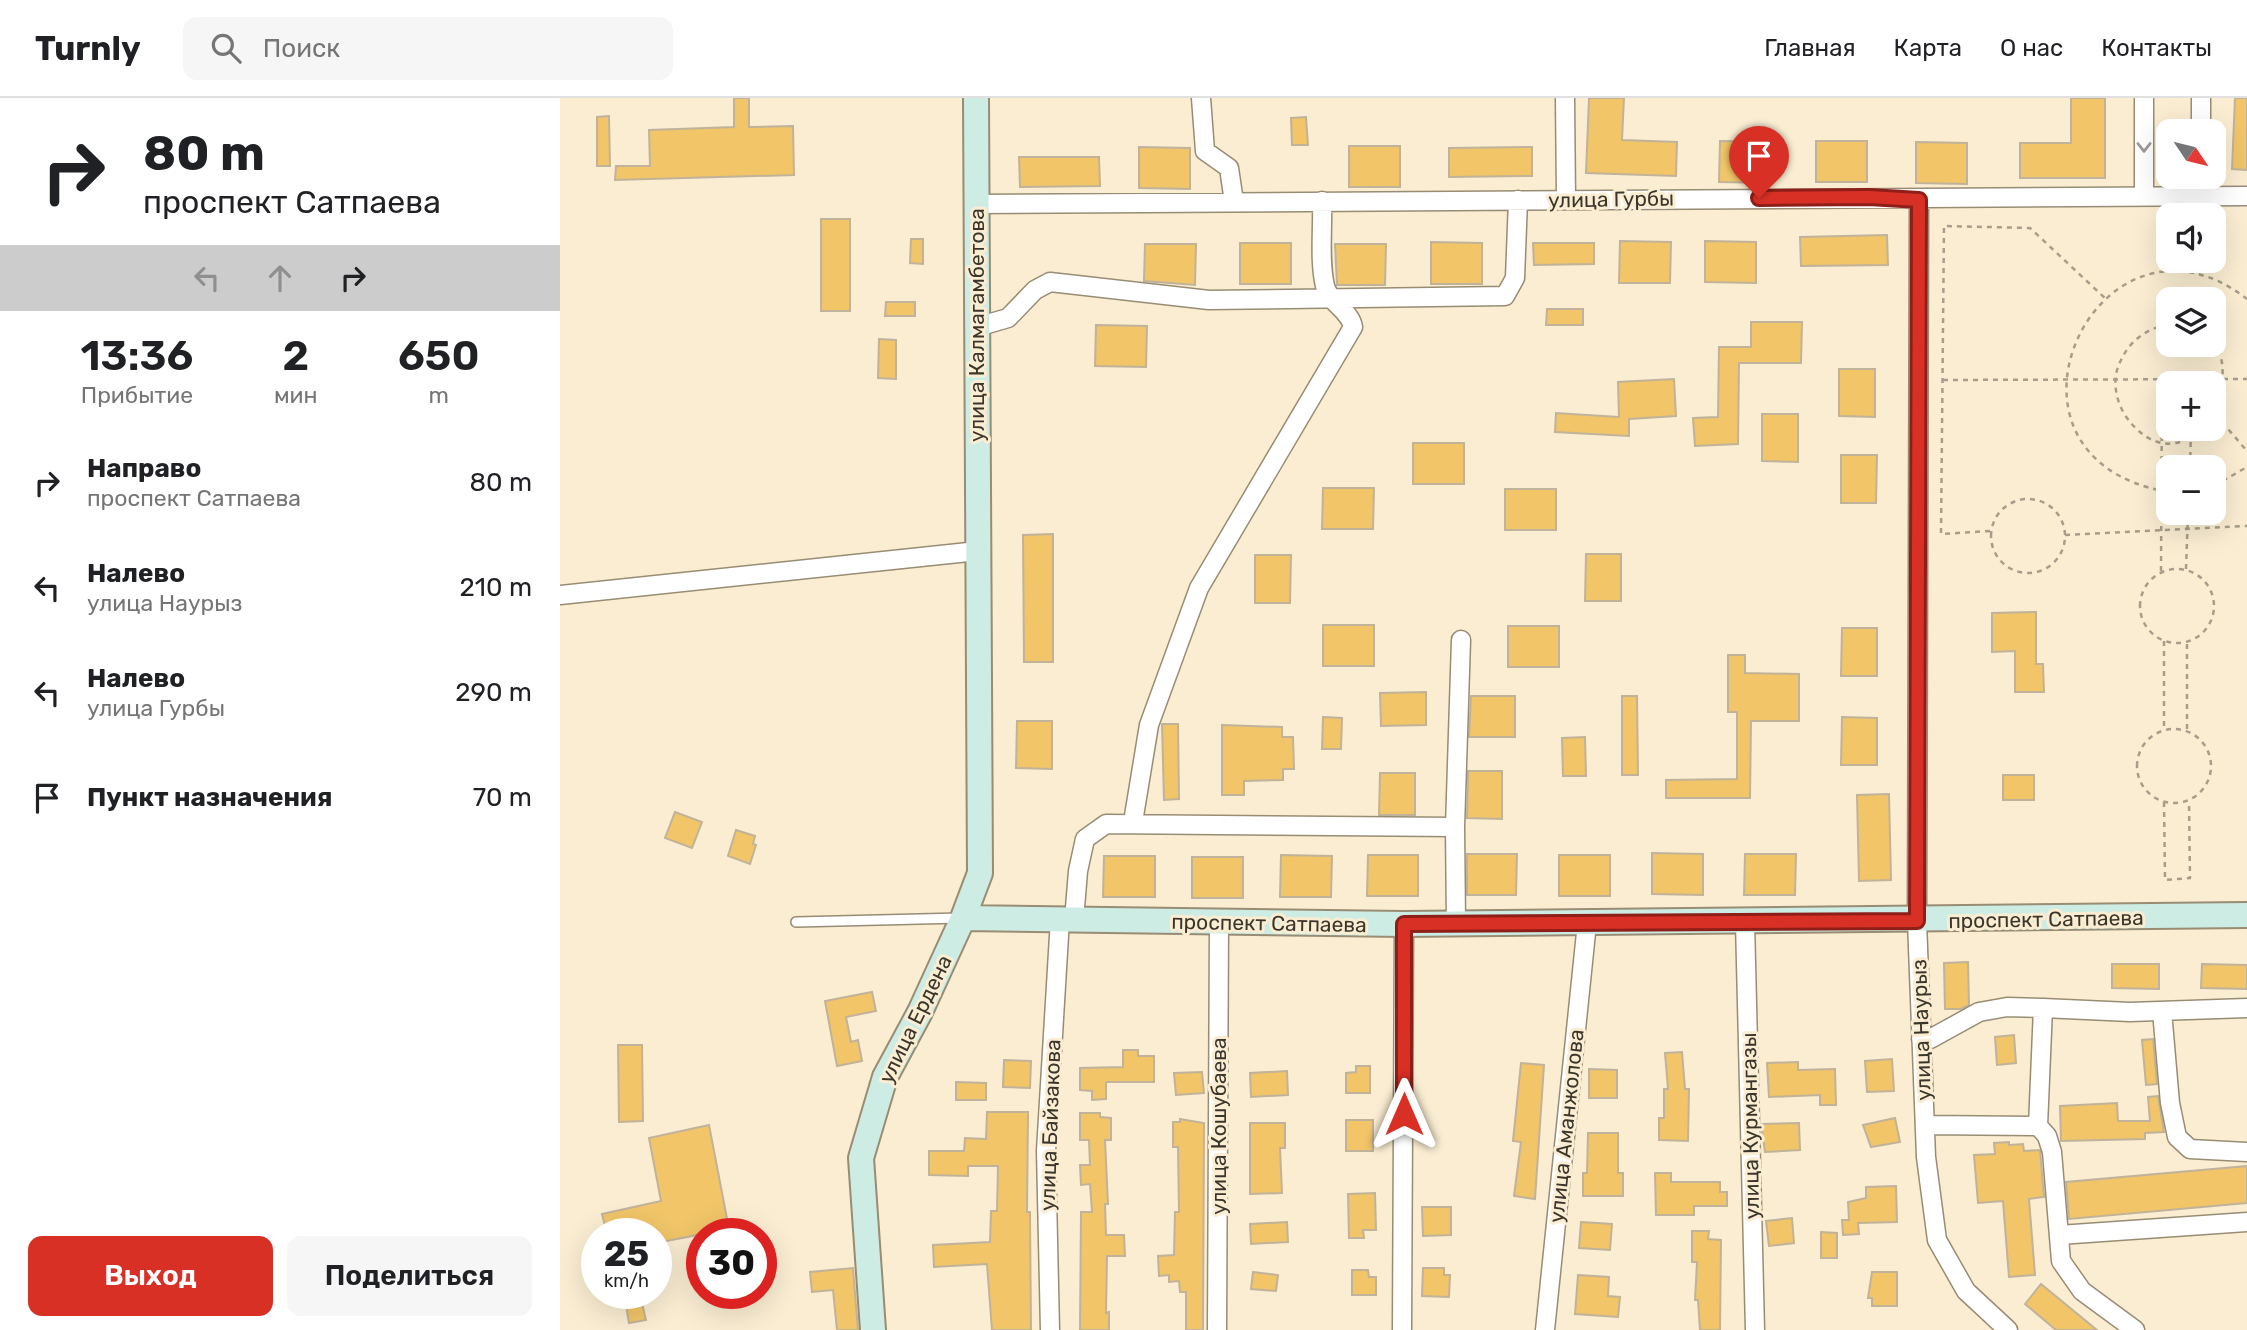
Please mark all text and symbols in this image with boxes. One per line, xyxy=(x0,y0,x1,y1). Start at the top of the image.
search box xyxy=(183,17,673,80)
text: Turnly xyxy=(35,29,141,68)
icon: search xyxy=(207,29,245,67)
text: Поиск xyxy=(263,33,340,64)
text: Главная xyxy=(1764,34,1856,62)
text: Карта xyxy=(1894,34,1962,62)
text: О нас xyxy=(2000,34,2063,62)
text: Контакты xyxy=(2101,34,2212,62)
north arrow xyxy=(2156,119,2226,189)
map controls xyxy=(2156,119,2226,525)
text: 80 m xyxy=(143,124,265,182)
icon: right xyxy=(28,126,119,217)
pin xyxy=(1729,126,1789,198)
icon: arrive xyxy=(1740,137,1778,175)
one-way arrow xyxy=(2136,142,2152,153)
text: проспект Сатпаева xyxy=(143,183,441,221)
street label: улица Гурбы xyxy=(1548,185,1674,213)
button: sound xyxy=(2156,203,2226,273)
street label: улица Калмагамбетова xyxy=(964,208,989,442)
icon: left xyxy=(188,259,226,297)
icon: ahead xyxy=(261,259,299,297)
icon: right xyxy=(334,259,372,297)
button: layers xyxy=(2156,287,2226,357)
text: 13:36 xyxy=(80,331,193,381)
text: 2 xyxy=(282,331,309,381)
text: 650 xyxy=(398,331,479,381)
button: + xyxy=(2156,371,2226,441)
text: Прибытие xyxy=(81,381,193,409)
text: мин xyxy=(274,381,318,409)
text: m xyxy=(429,381,449,409)
text: Направо xyxy=(87,453,201,484)
button: − xyxy=(2156,455,2226,525)
icon: right xyxy=(28,464,66,502)
text: 80 m xyxy=(469,467,532,498)
text: проспект Сатпаева xyxy=(87,484,301,512)
text: Налево xyxy=(87,558,185,589)
icon: left xyxy=(28,569,66,607)
text: 210 m xyxy=(460,572,532,603)
text: улица Наурыз xyxy=(87,589,242,617)
text: Налево xyxy=(87,663,185,694)
icon: left xyxy=(28,674,66,712)
text: 290 m xyxy=(455,677,532,708)
text: улица Гурбы xyxy=(87,694,225,722)
icon: arrive xyxy=(28,779,66,817)
text: Пункт назначения xyxy=(87,782,332,813)
text: 70 m xyxy=(473,782,532,813)
street label: проспект Сатпаева xyxy=(1948,905,2144,933)
street label: проспект Сатпаева xyxy=(1171,909,1367,937)
street label: улица Ердена xyxy=(873,951,957,1087)
street label: улица Наурыз xyxy=(1906,959,1936,1101)
street label: улица Аманжолова xyxy=(1543,1028,1589,1224)
street label: улица Курмангазы xyxy=(1736,1032,1764,1220)
street label: улица Кошубаева xyxy=(1206,1037,1231,1215)
street label: улица Байзакова xyxy=(1035,1039,1065,1211)
position arrow xyxy=(1367,1077,1441,1151)
speed limit sign: 30 xyxy=(686,1218,777,1309)
text: 25 xyxy=(604,1233,649,1275)
button: Выход xyxy=(28,1236,273,1316)
button: Поделиться xyxy=(287,1236,532,1316)
text: km/h xyxy=(604,1270,649,1292)

